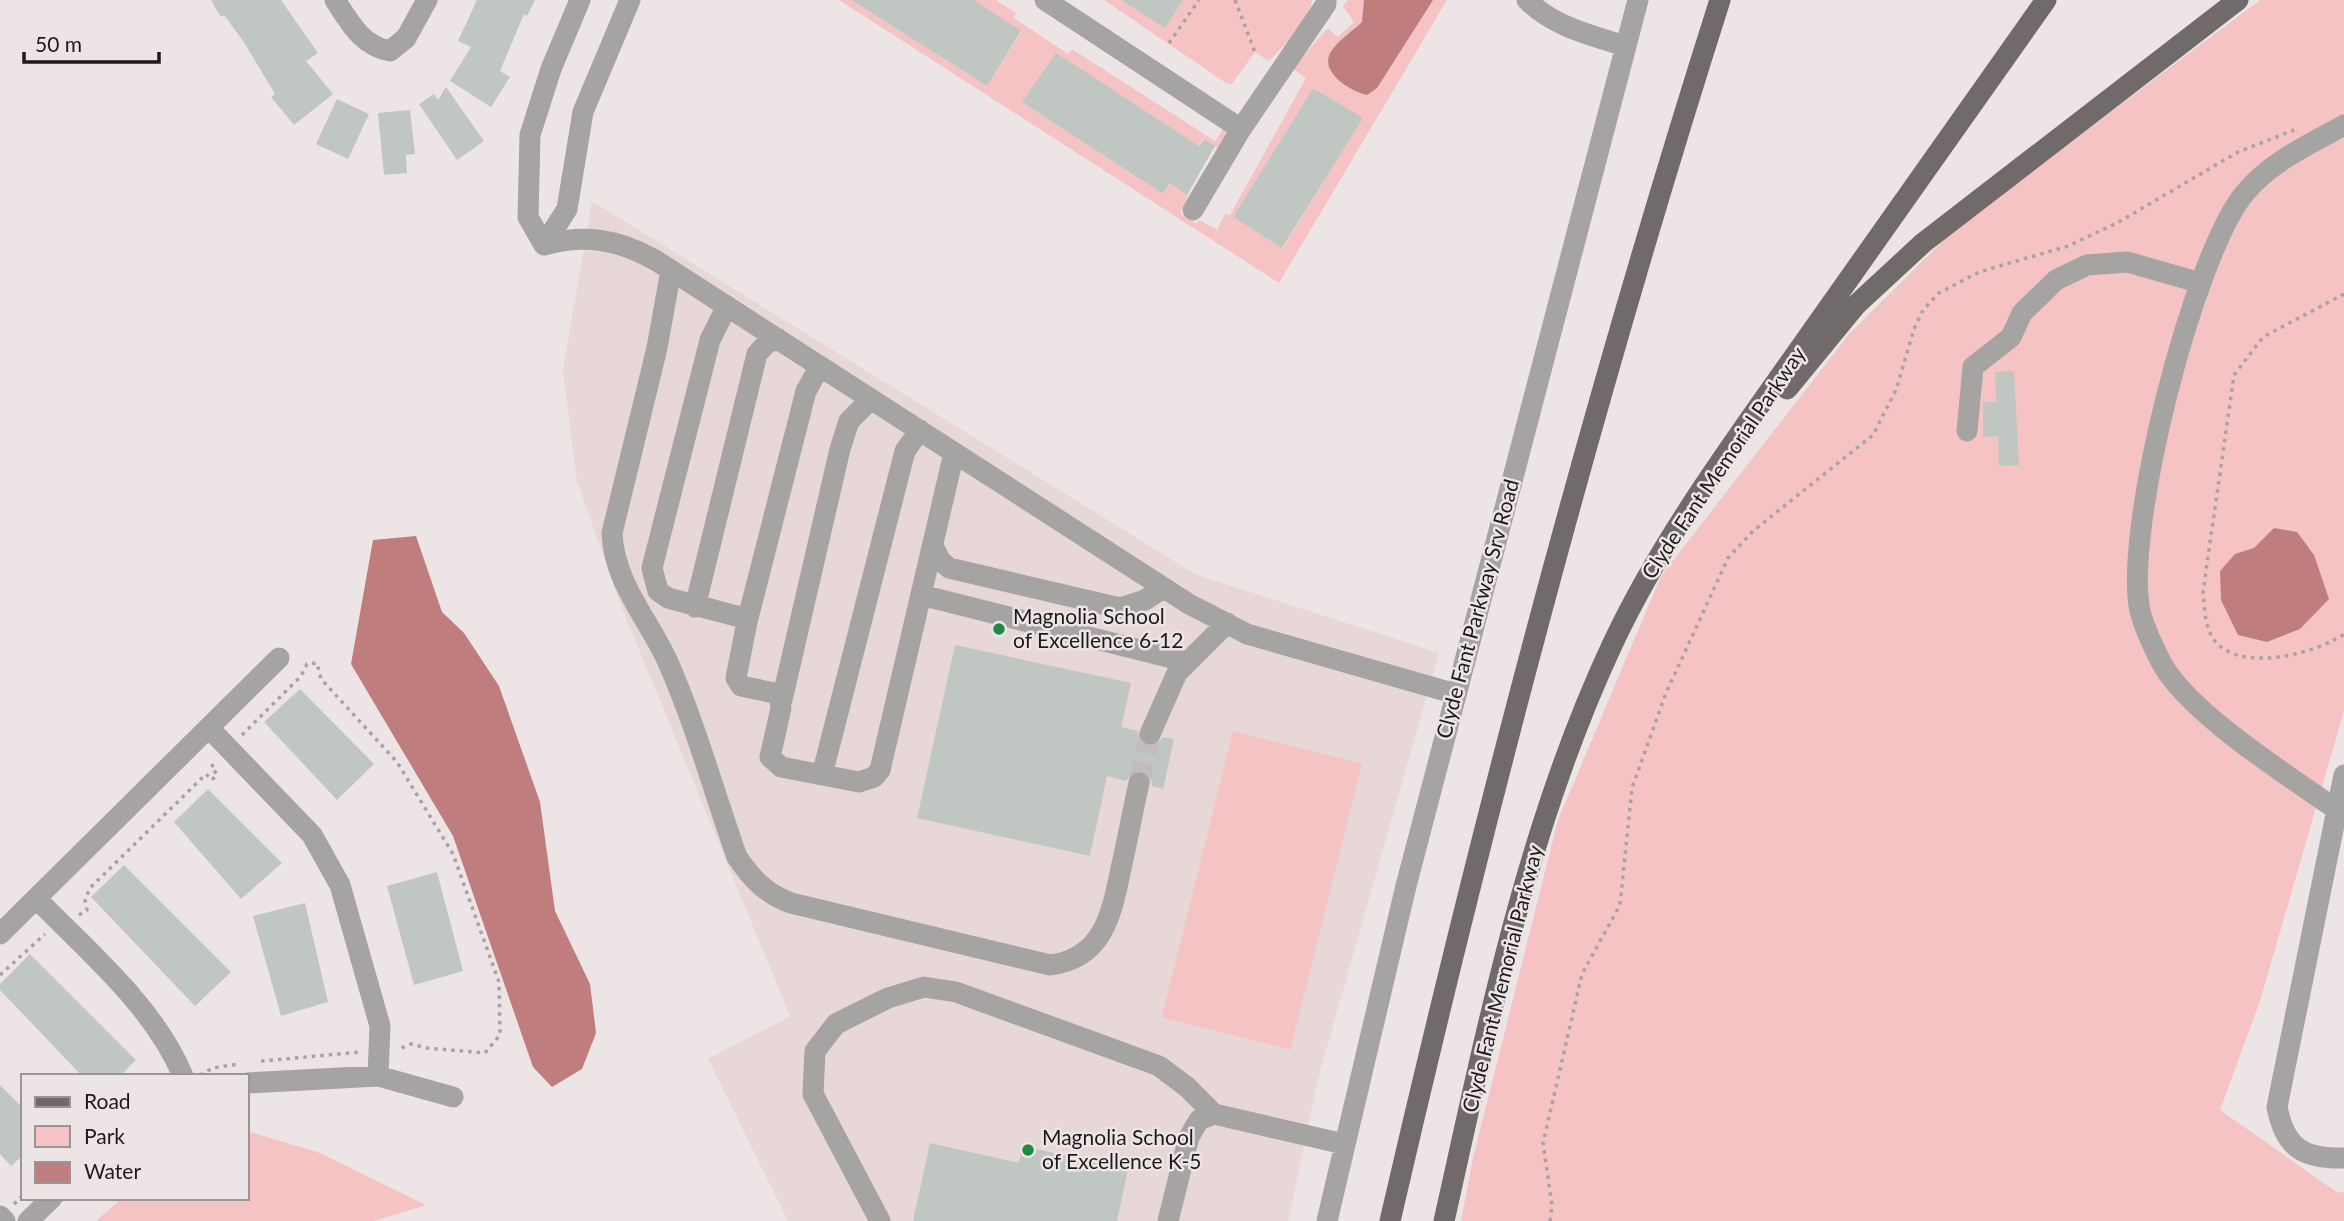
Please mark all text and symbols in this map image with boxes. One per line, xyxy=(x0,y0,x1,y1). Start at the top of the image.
scale bar xyxy=(24,21,159,65)
text: 50 m xyxy=(35,31,82,56)
street label: Clyde Fant Memorial Parkway xyxy=(1636,341,1810,583)
street label: Clyde Fant Parkway Srv Road xyxy=(1430,476,1523,741)
place label: Magnolia School of Excellence 6-12 xyxy=(1013,603,1183,652)
marker: Magnolia School of Excellence 6-12 xyxy=(991,621,1007,637)
street label: Clyde Fant Memorial Parkway xyxy=(1456,842,1547,1115)
legend xyxy=(21,1074,248,1200)
text: Road xyxy=(84,1088,131,1113)
text: Park xyxy=(84,1123,125,1148)
place label: Magnolia School of Excellence K-5 xyxy=(1042,1124,1201,1173)
marker: Magnolia School of Excellence K-5 xyxy=(1020,1142,1036,1158)
text: Water xyxy=(84,1158,141,1183)

